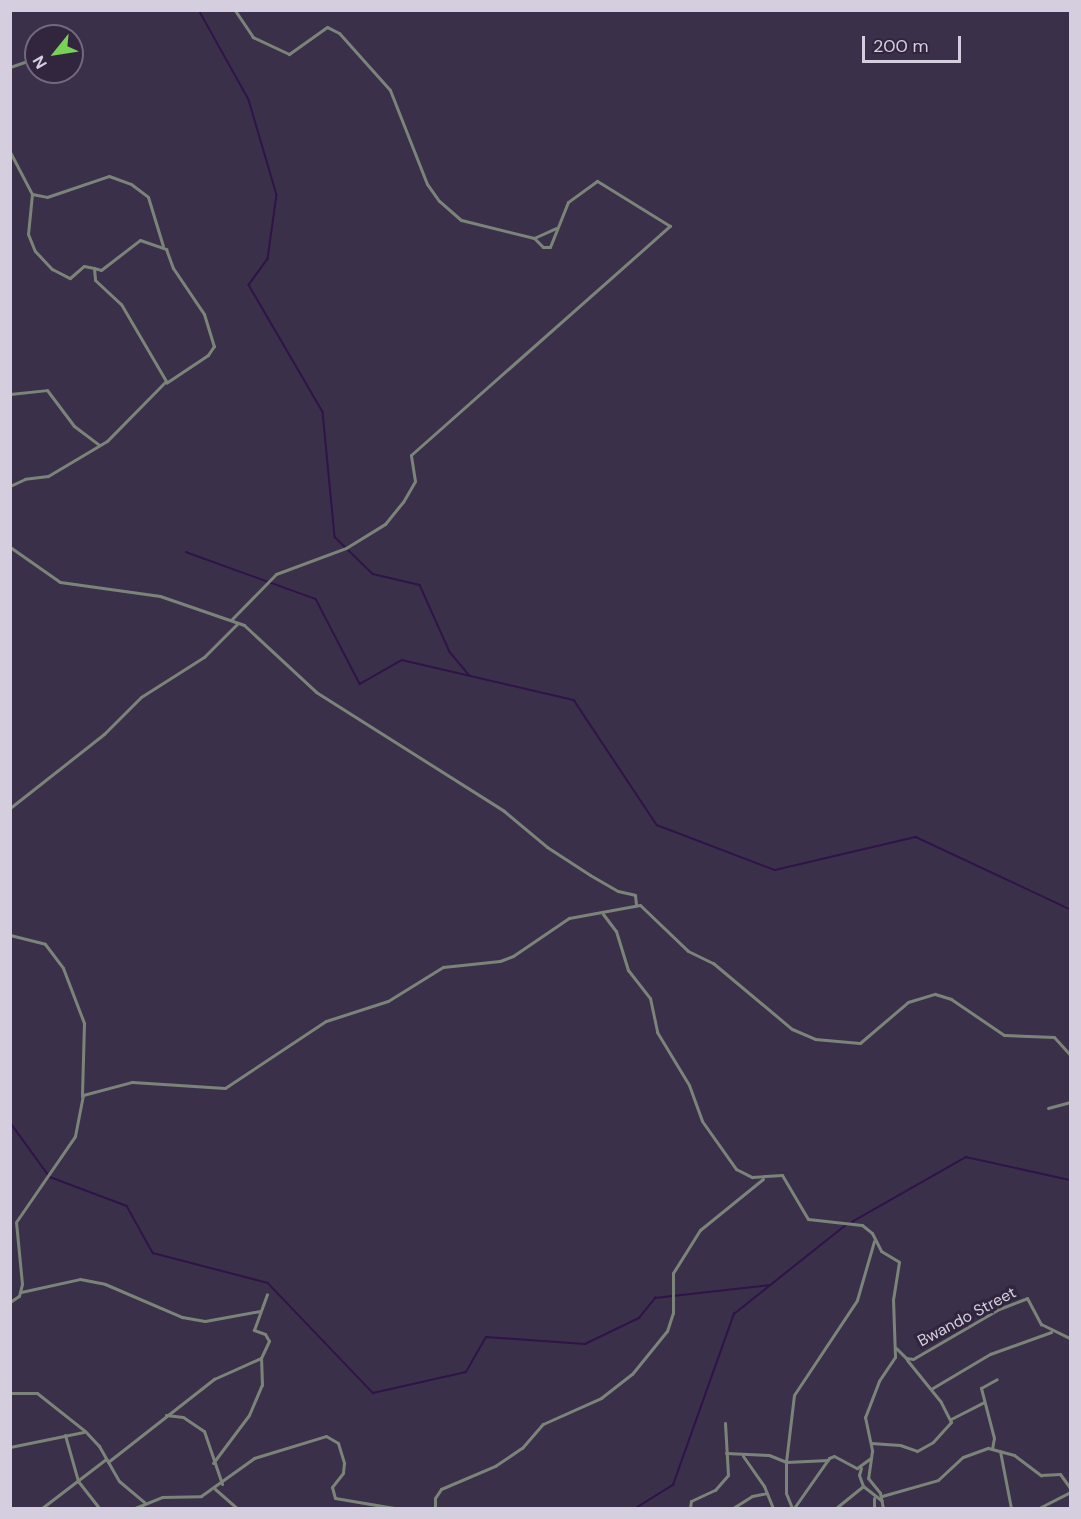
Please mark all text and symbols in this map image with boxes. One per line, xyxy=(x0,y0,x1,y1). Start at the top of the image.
north arrow xyxy=(24,24,84,84)
scale bar xyxy=(865,24,964,62)
text: 200 m xyxy=(873,34,929,58)
text: N xyxy=(28,52,52,73)
street label: Bwando Street xyxy=(915,1283,1019,1351)

